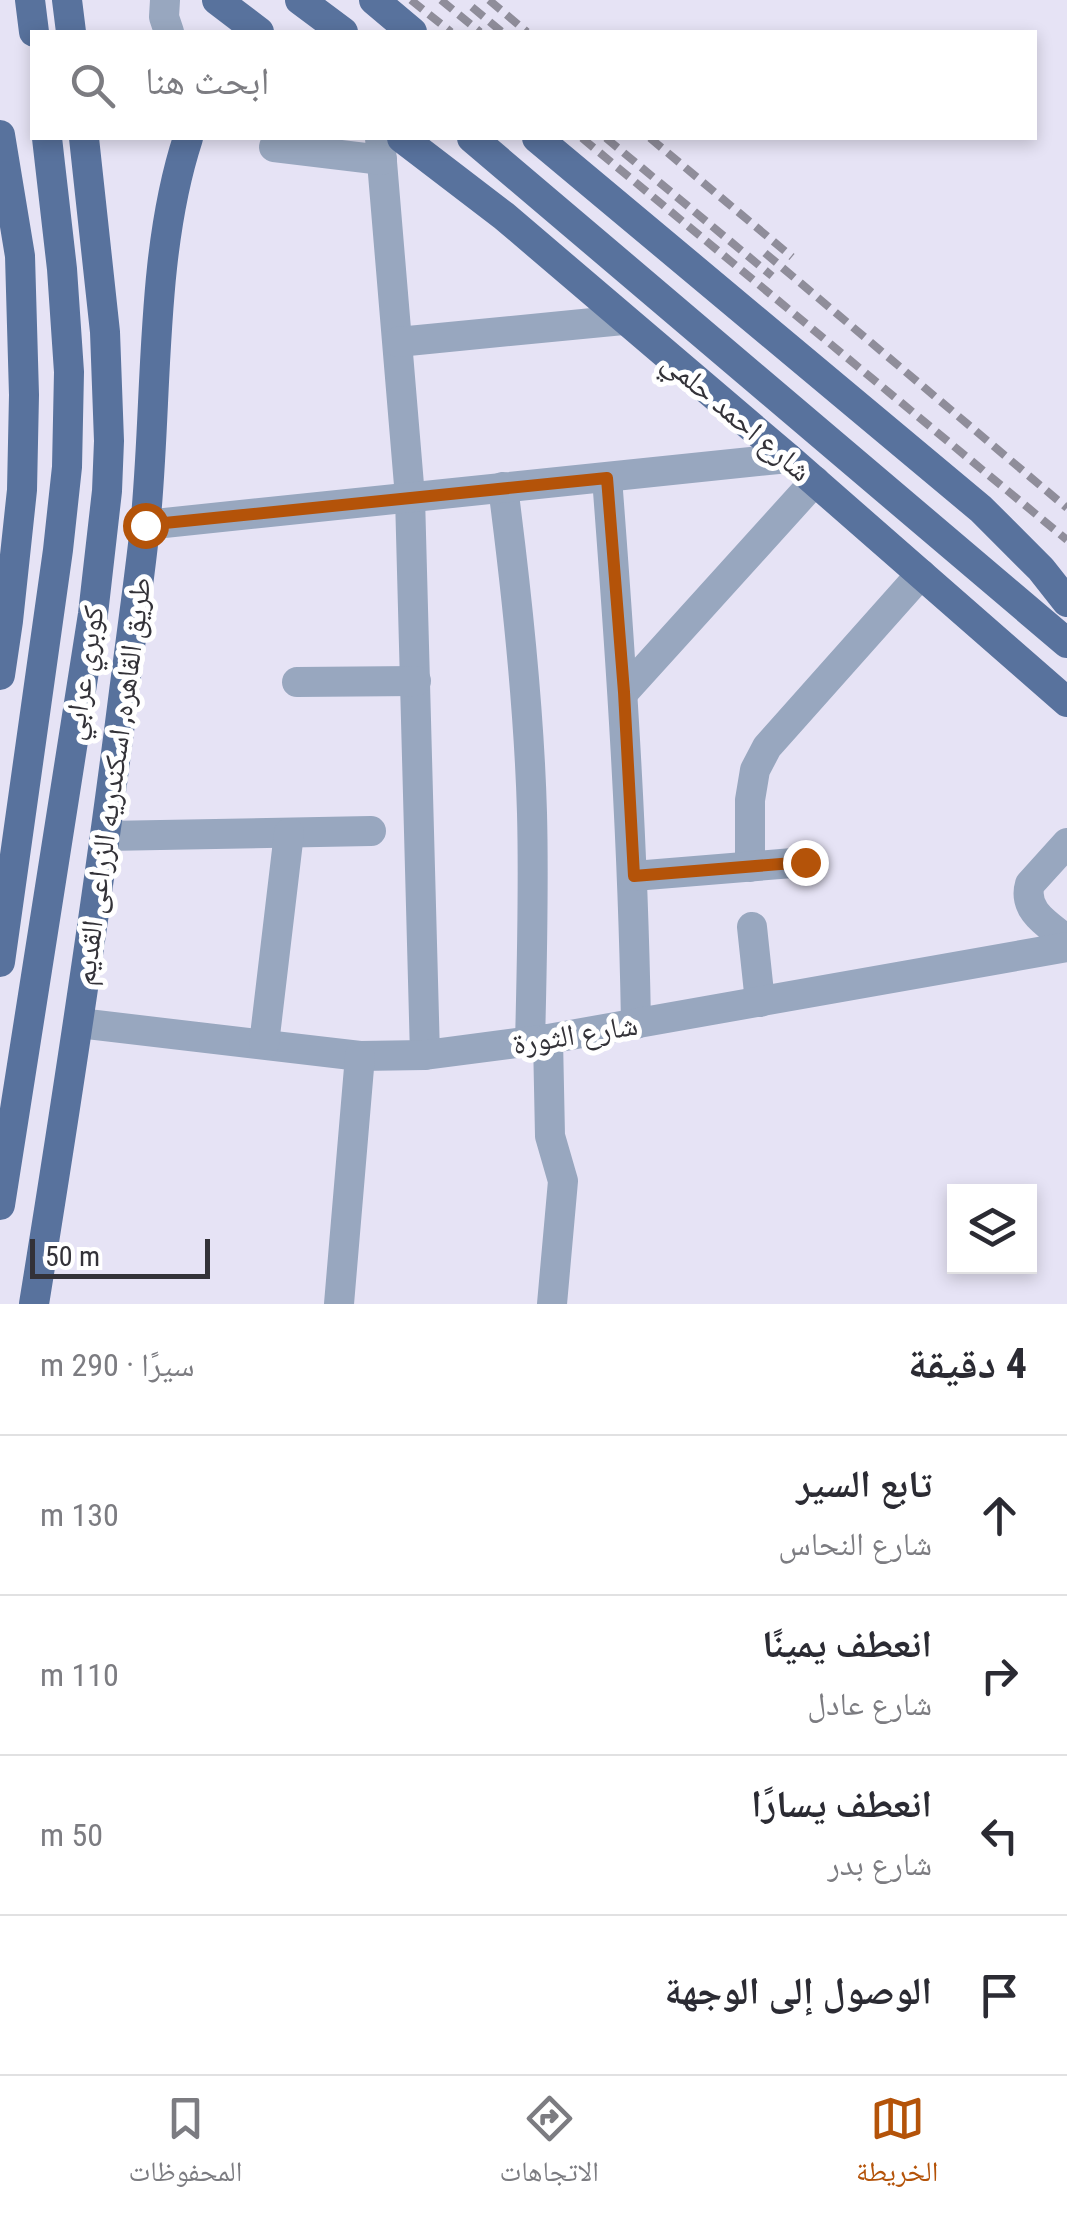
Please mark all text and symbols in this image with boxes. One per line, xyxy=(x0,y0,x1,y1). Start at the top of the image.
search box xyxy=(30,30,1037,140)
icon: search xyxy=(65,58,120,113)
text: ابحث هنا xyxy=(145,59,270,103)
street label: شارع احمد حلمي xyxy=(651,344,818,493)
route start xyxy=(123,503,169,549)
street label: طريق القاهره, اسكندريه الزراعى القديم xyxy=(66,575,161,988)
street label: كوبري عرابي xyxy=(55,603,117,744)
route end xyxy=(783,840,829,886)
street label: شارع الثورة xyxy=(510,1007,640,1063)
map controls xyxy=(947,1184,1037,1274)
button: layers xyxy=(947,1184,1037,1274)
scale bar xyxy=(30,1234,210,1278)
text: 50 m xyxy=(45,1240,100,1273)
text: 4 دقيقة xyxy=(908,1339,1027,1388)
text: سيرًا · 290 m xyxy=(40,1346,194,1384)
text: تابع السير xyxy=(796,1462,932,1506)
icon: ahead xyxy=(972,1488,1027,1543)
text: 130 m xyxy=(40,1496,119,1534)
text: شارع النحاس xyxy=(778,1525,932,1563)
text: انعطف يمينًا xyxy=(762,1622,932,1666)
icon: right xyxy=(972,1648,1027,1703)
text: 110 m xyxy=(40,1656,119,1694)
text: شارع عادل xyxy=(807,1685,932,1723)
text: انعطف يسارًا xyxy=(751,1782,932,1826)
icon: left xyxy=(972,1808,1027,1863)
text: 50 m xyxy=(40,1816,103,1854)
text: شارع بدر xyxy=(828,1845,932,1883)
icon: arrive xyxy=(972,1968,1027,2023)
text: الوصول إلى الوجهة xyxy=(665,1969,932,2013)
tab: المحفوظات xyxy=(129,2091,242,2199)
tab: الاتجاهات xyxy=(500,2091,599,2199)
tab: الخريطة xyxy=(856,2091,938,2199)

